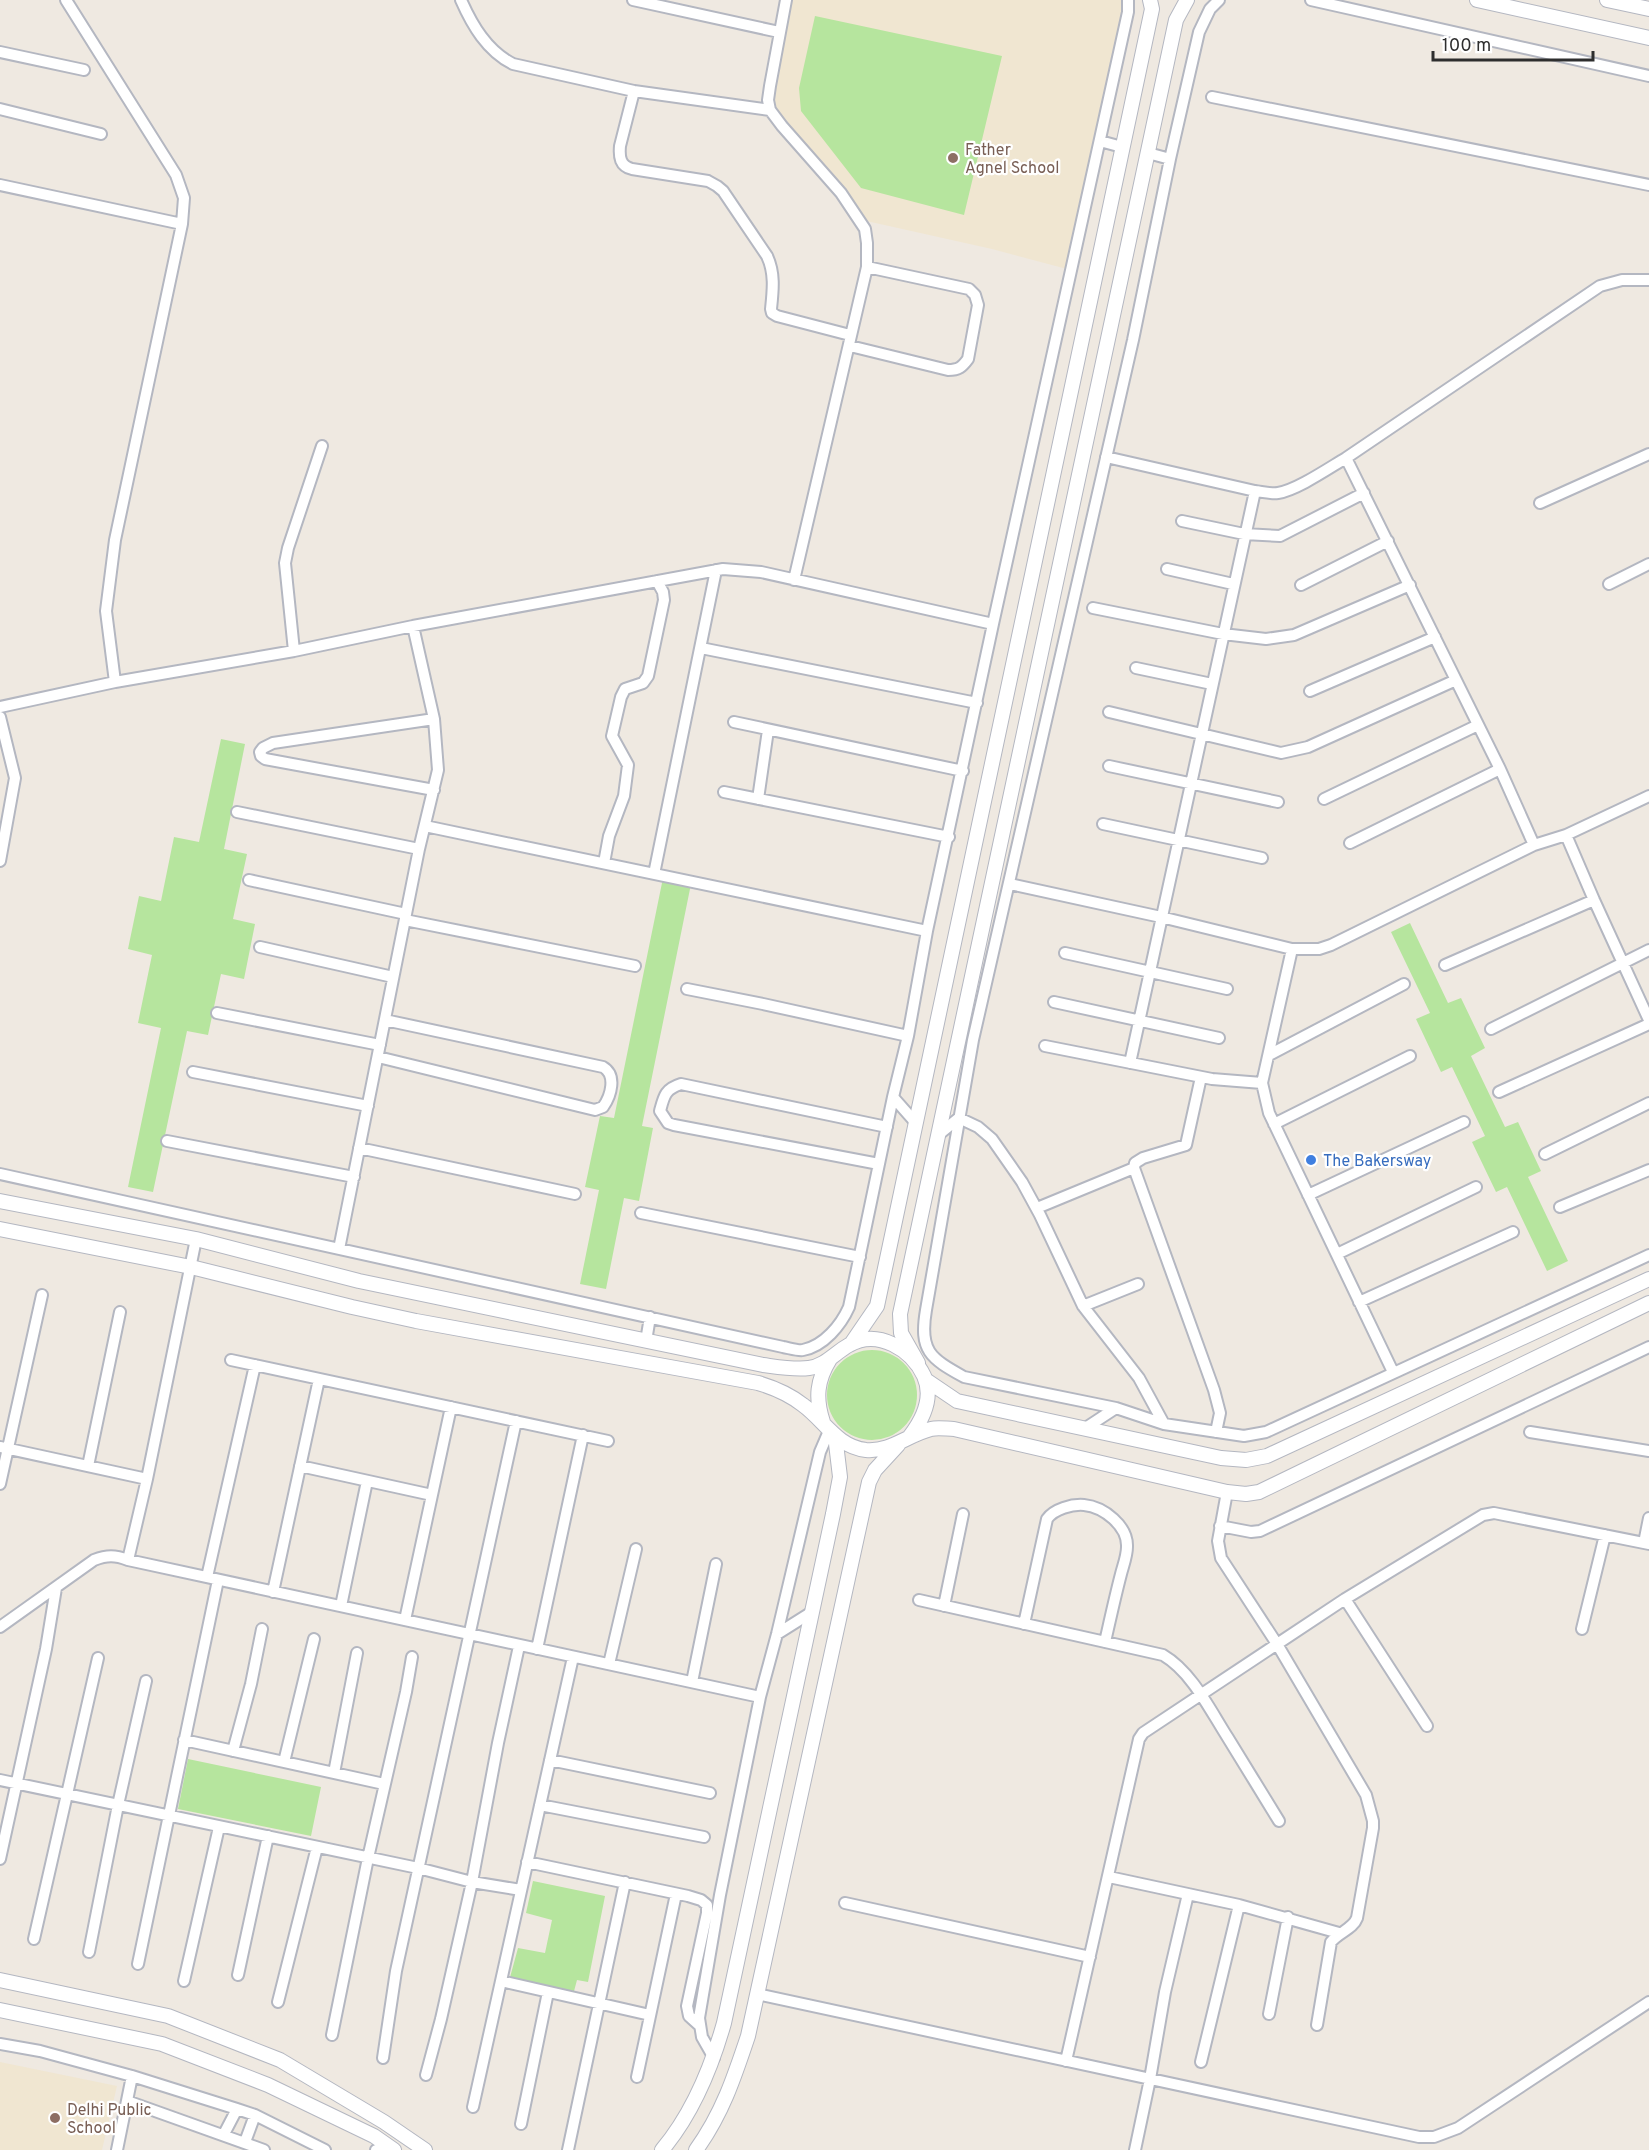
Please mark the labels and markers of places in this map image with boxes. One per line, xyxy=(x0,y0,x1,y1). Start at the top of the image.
place label: Father Agnel School xyxy=(965,141,1059,179)
marker: Father Agnel School xyxy=(946,151,960,165)
place label: The Bakersway xyxy=(1323,1152,1431,1172)
marker: The Bakersway xyxy=(1304,1153,1318,1167)
place label: Delhi Public School xyxy=(67,2101,151,2139)
marker: Delhi Public School xyxy=(48,2111,62,2125)

